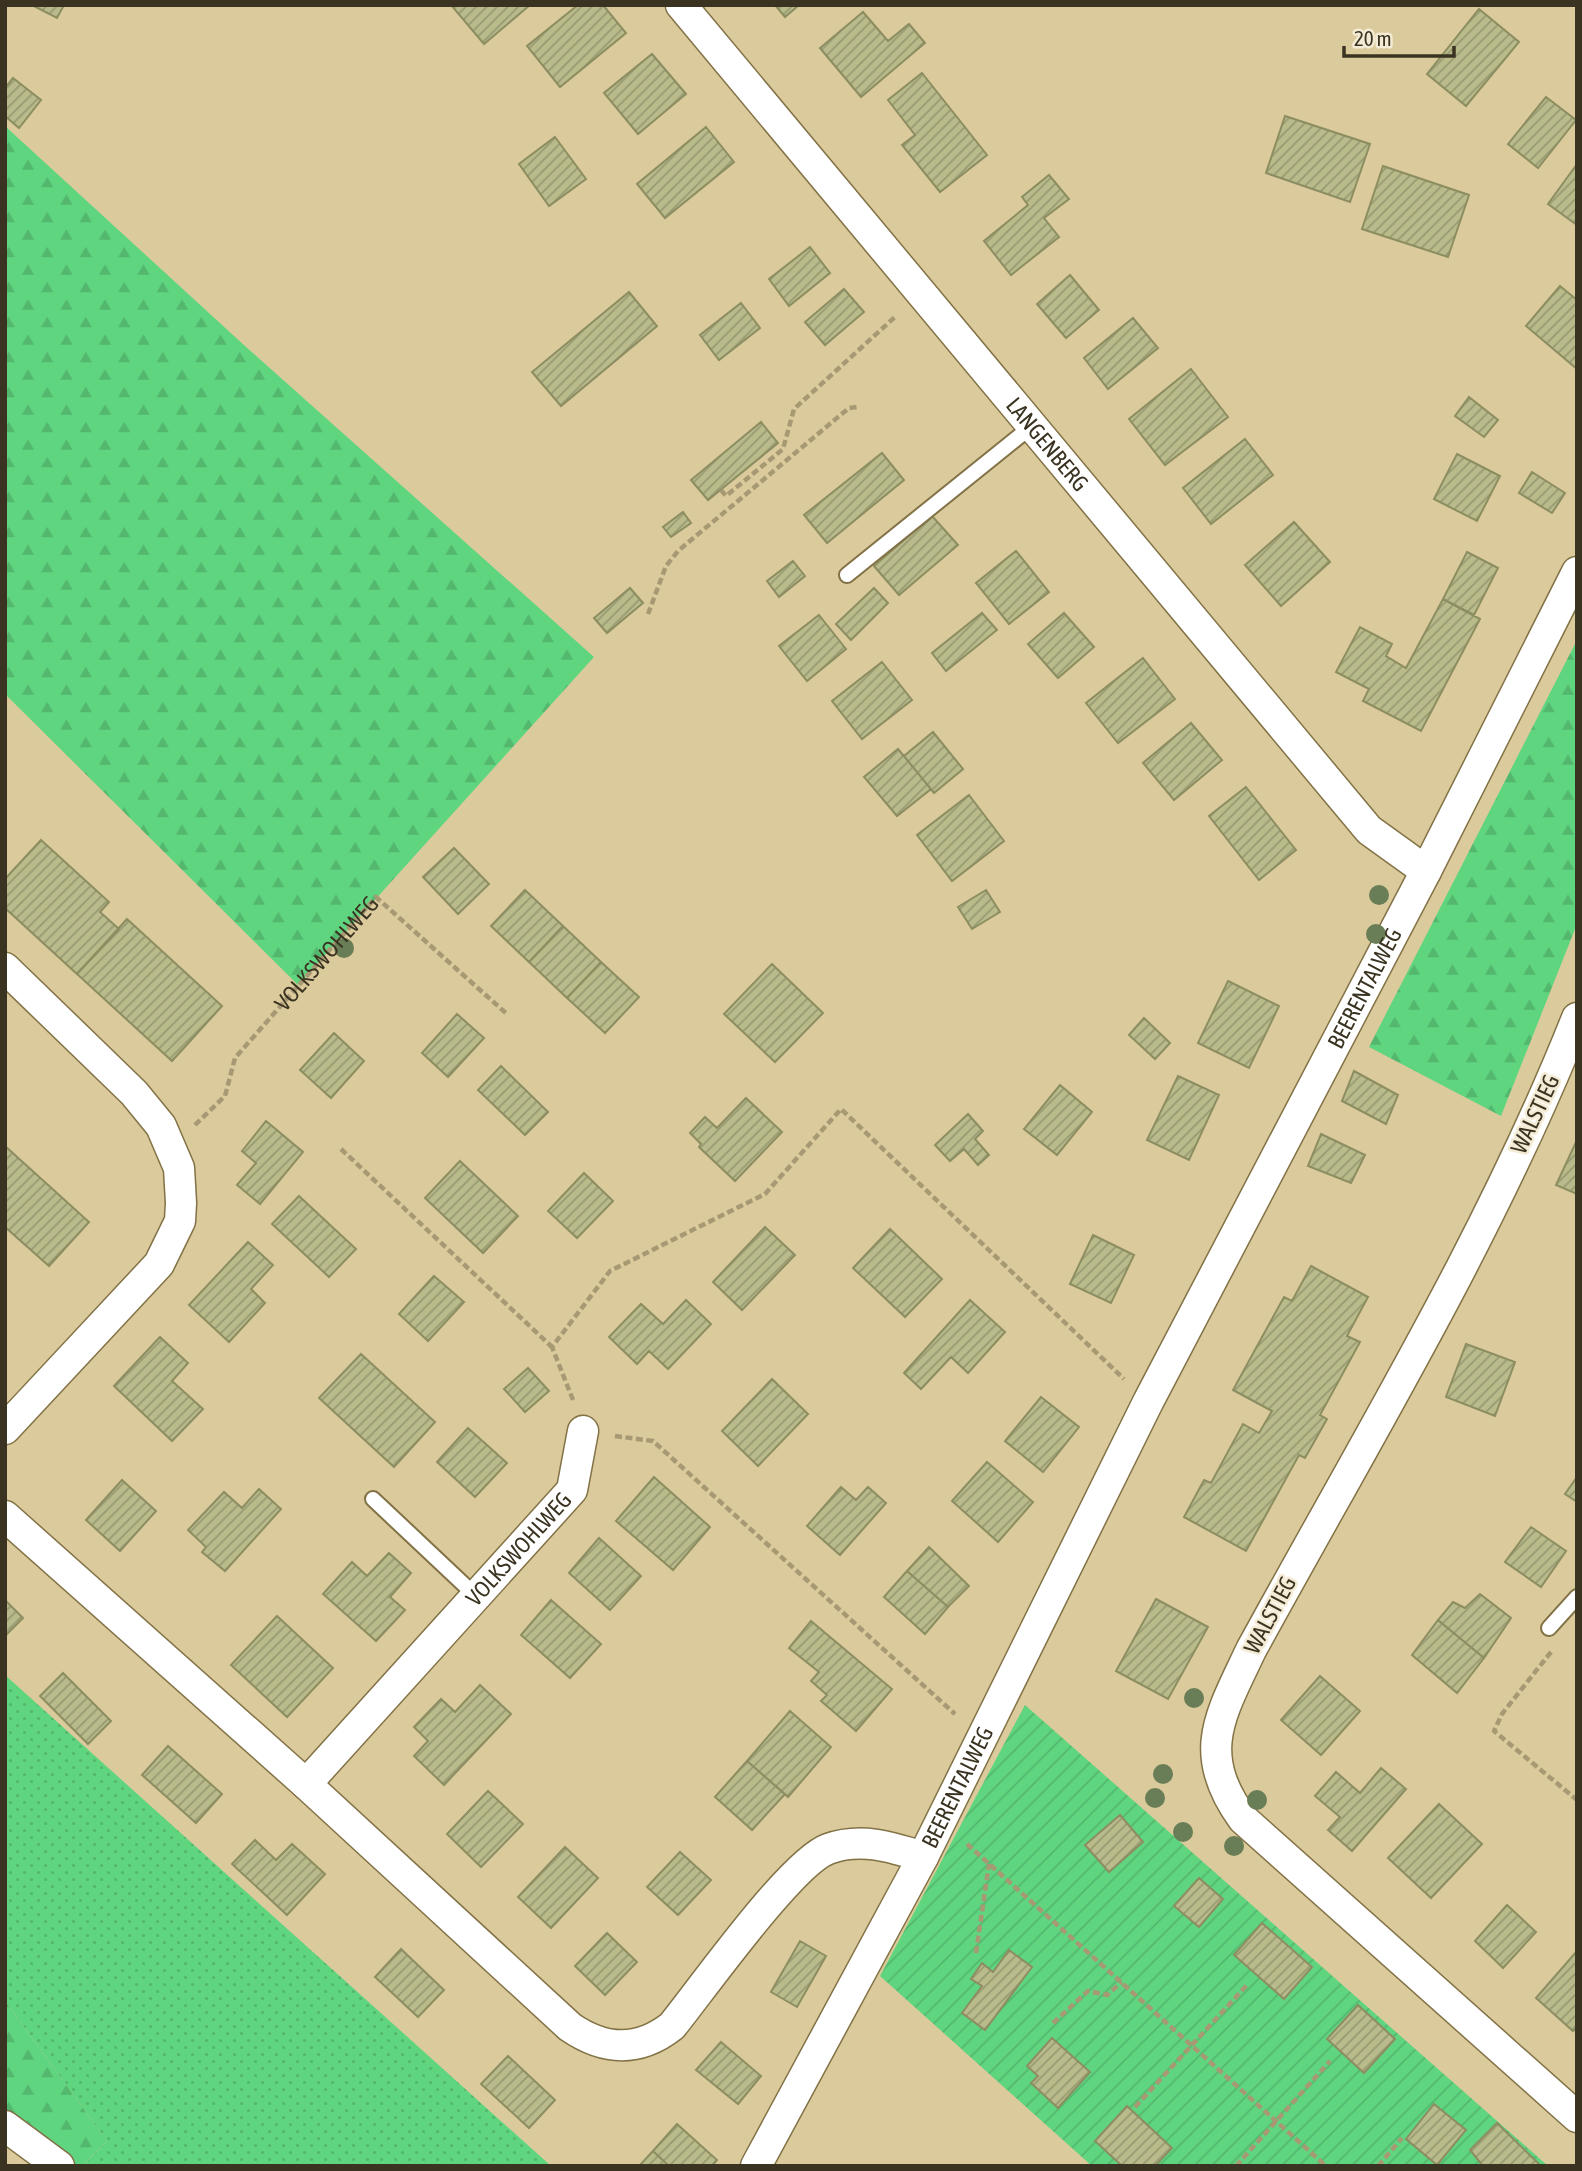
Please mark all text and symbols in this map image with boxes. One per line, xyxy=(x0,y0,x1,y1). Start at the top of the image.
scale bar xyxy=(1344,14,1454,58)
text: 20 m xyxy=(1354,26,1392,50)
street label: LANGENBERG xyxy=(1001,392,1094,496)
street label: VOLKSWOHLWEG xyxy=(269,891,384,1016)
street label: BEERENTALWEG xyxy=(1322,924,1407,1053)
street label: WALSTIEG xyxy=(1505,1070,1565,1158)
street label: VOLKSWOHLWEG xyxy=(461,1487,577,1611)
street label: WALSTIEG xyxy=(1239,1572,1301,1658)
street label: BEERENTALWEG xyxy=(917,1722,998,1852)

